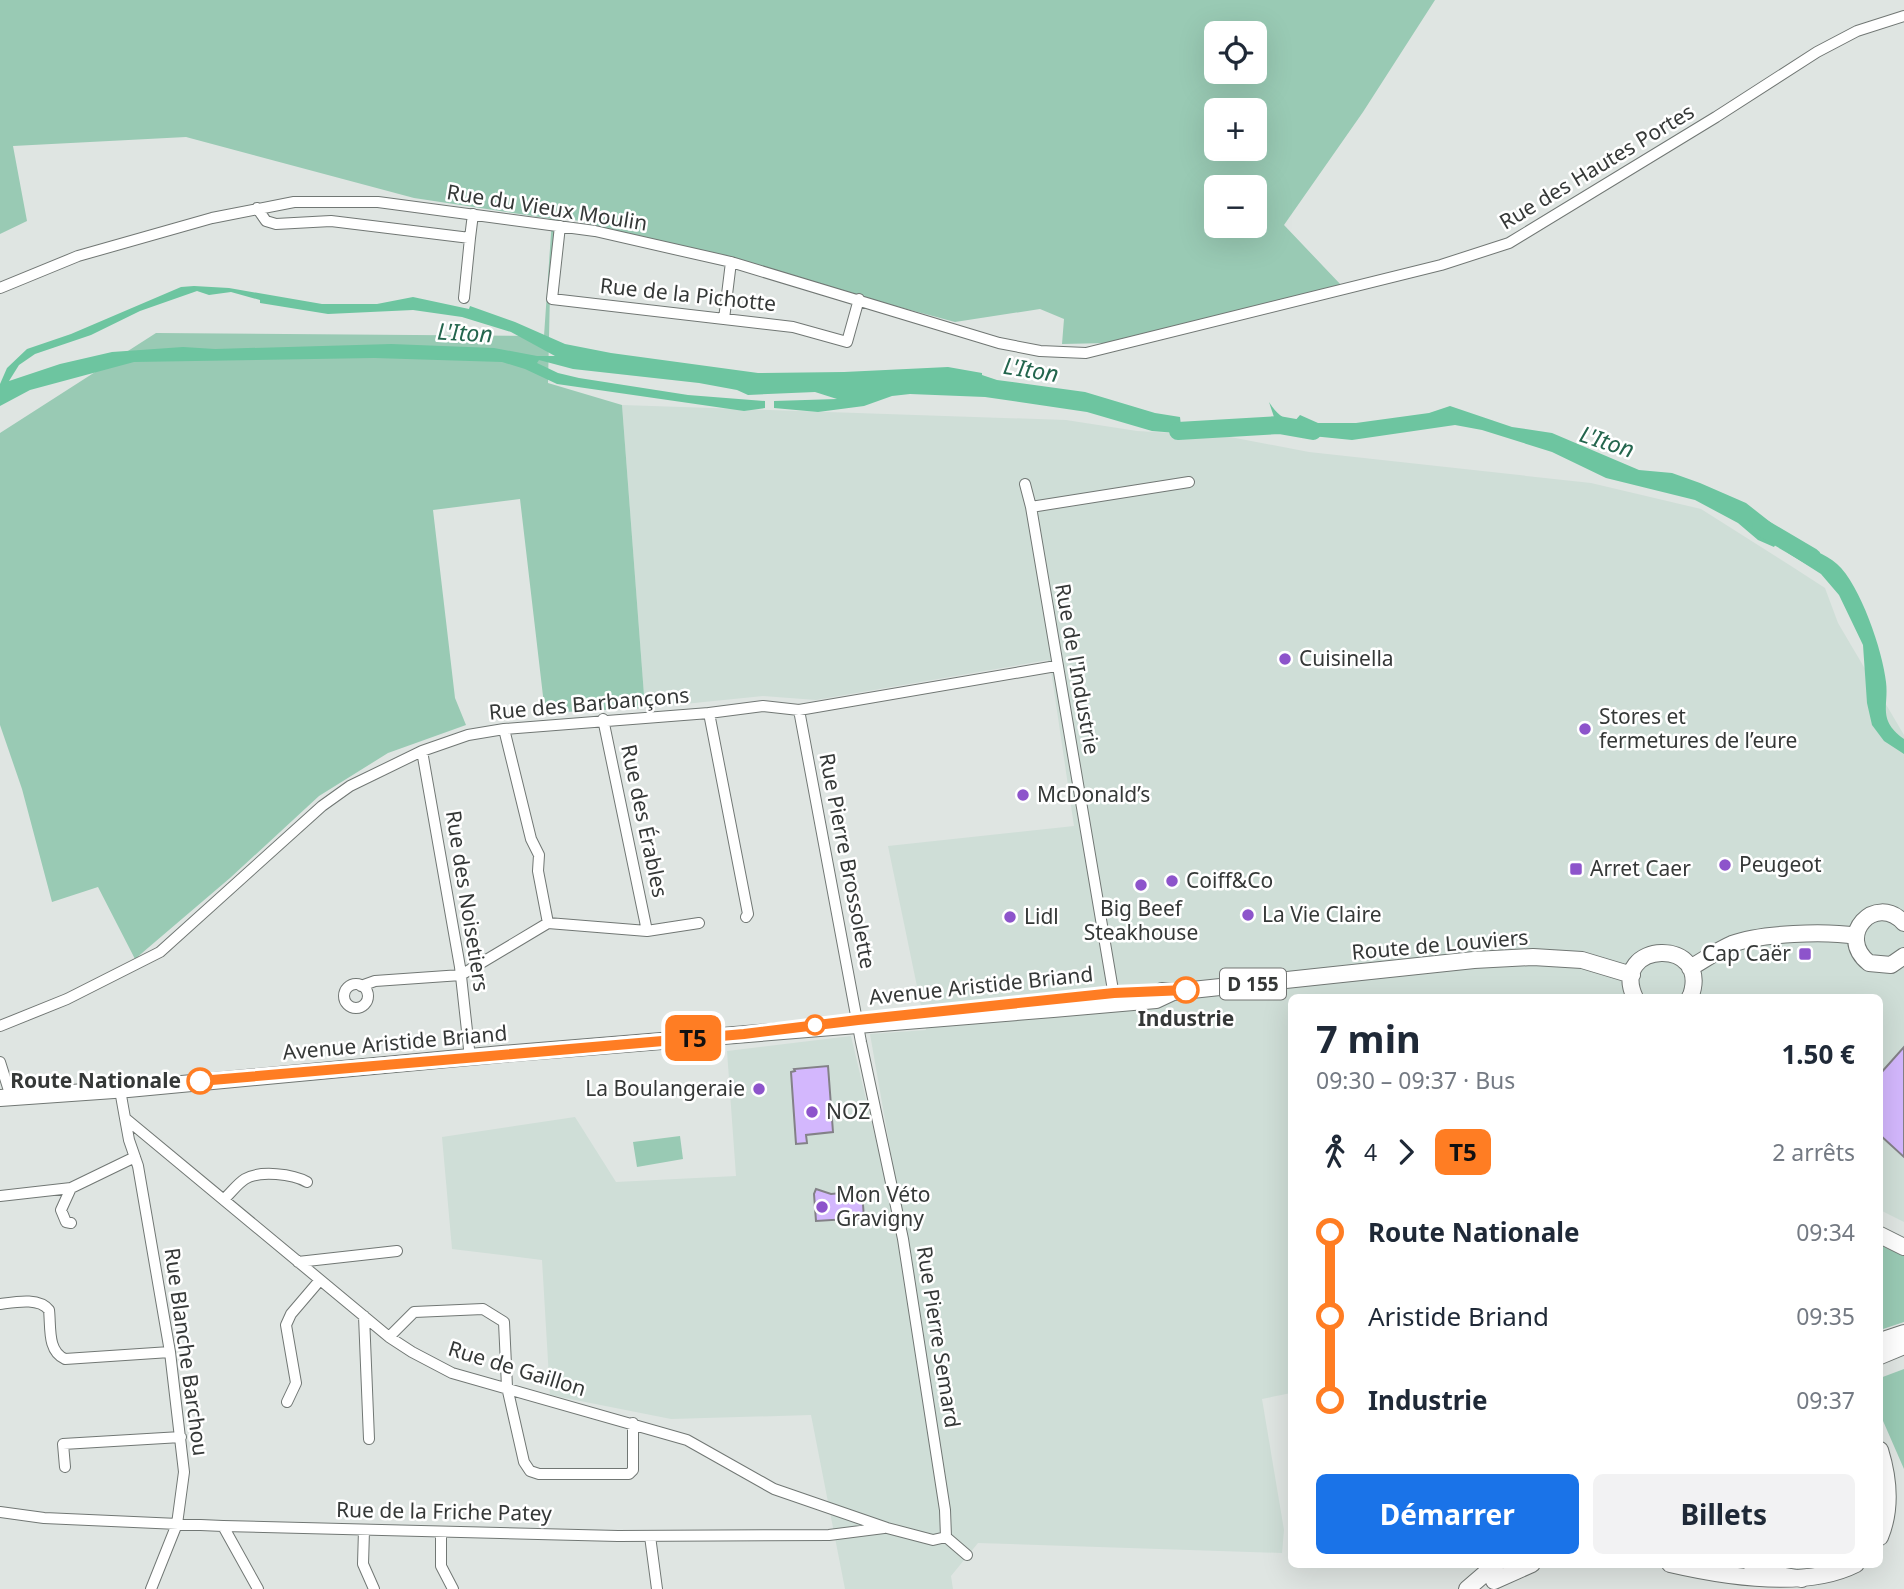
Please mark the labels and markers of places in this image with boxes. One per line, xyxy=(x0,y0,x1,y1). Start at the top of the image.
place label: Cuisinella xyxy=(1299,644,1394,672)
marker: Cuisinella xyxy=(1277,651,1293,667)
place label: Stores et fermetures de l’eure xyxy=(1599,702,1797,754)
marker: Stores et fermetures de l’eure xyxy=(1577,721,1593,737)
place label: McDonald’s xyxy=(1037,780,1150,808)
marker: McDonald’s xyxy=(1015,787,1031,803)
place label: Peugeot xyxy=(1739,850,1822,878)
place label: Arret Caer xyxy=(1590,854,1691,882)
marker: Peugeot xyxy=(1717,857,1733,873)
marker: Arret Caer xyxy=(1568,861,1584,877)
place label: Coiff&Co xyxy=(1186,866,1273,894)
marker: Coiff&Co xyxy=(1164,873,1180,889)
marker: Big Beef Steakhouse xyxy=(1133,877,1149,893)
place label: Big Beef Steakhouse xyxy=(1084,894,1198,946)
place label: La Vie Claire xyxy=(1262,900,1382,928)
place label: Lidl xyxy=(1024,902,1059,930)
marker: La Vie Claire xyxy=(1240,907,1256,923)
marker: Lidl xyxy=(1002,909,1018,925)
place label: Cap Caër xyxy=(1702,939,1791,967)
marker: Cap Caër xyxy=(1797,946,1813,962)
marker: Industrie xyxy=(1173,977,1199,1003)
place label: Industrie xyxy=(1138,1004,1234,1032)
unlabelled marker xyxy=(805,1015,825,1035)
place label: Route Nationale xyxy=(10,1066,181,1094)
marker: Route Nationale xyxy=(187,1068,213,1094)
place label: La Boulangeraie xyxy=(585,1074,745,1102)
marker: La Boulangeraie xyxy=(751,1081,767,1097)
place label: NOZ xyxy=(826,1097,870,1125)
marker: NOZ xyxy=(804,1104,820,1120)
place label: Mon Véto Gravigny xyxy=(836,1180,931,1232)
marker: Mon Véto Gravigny xyxy=(814,1199,830,1215)

